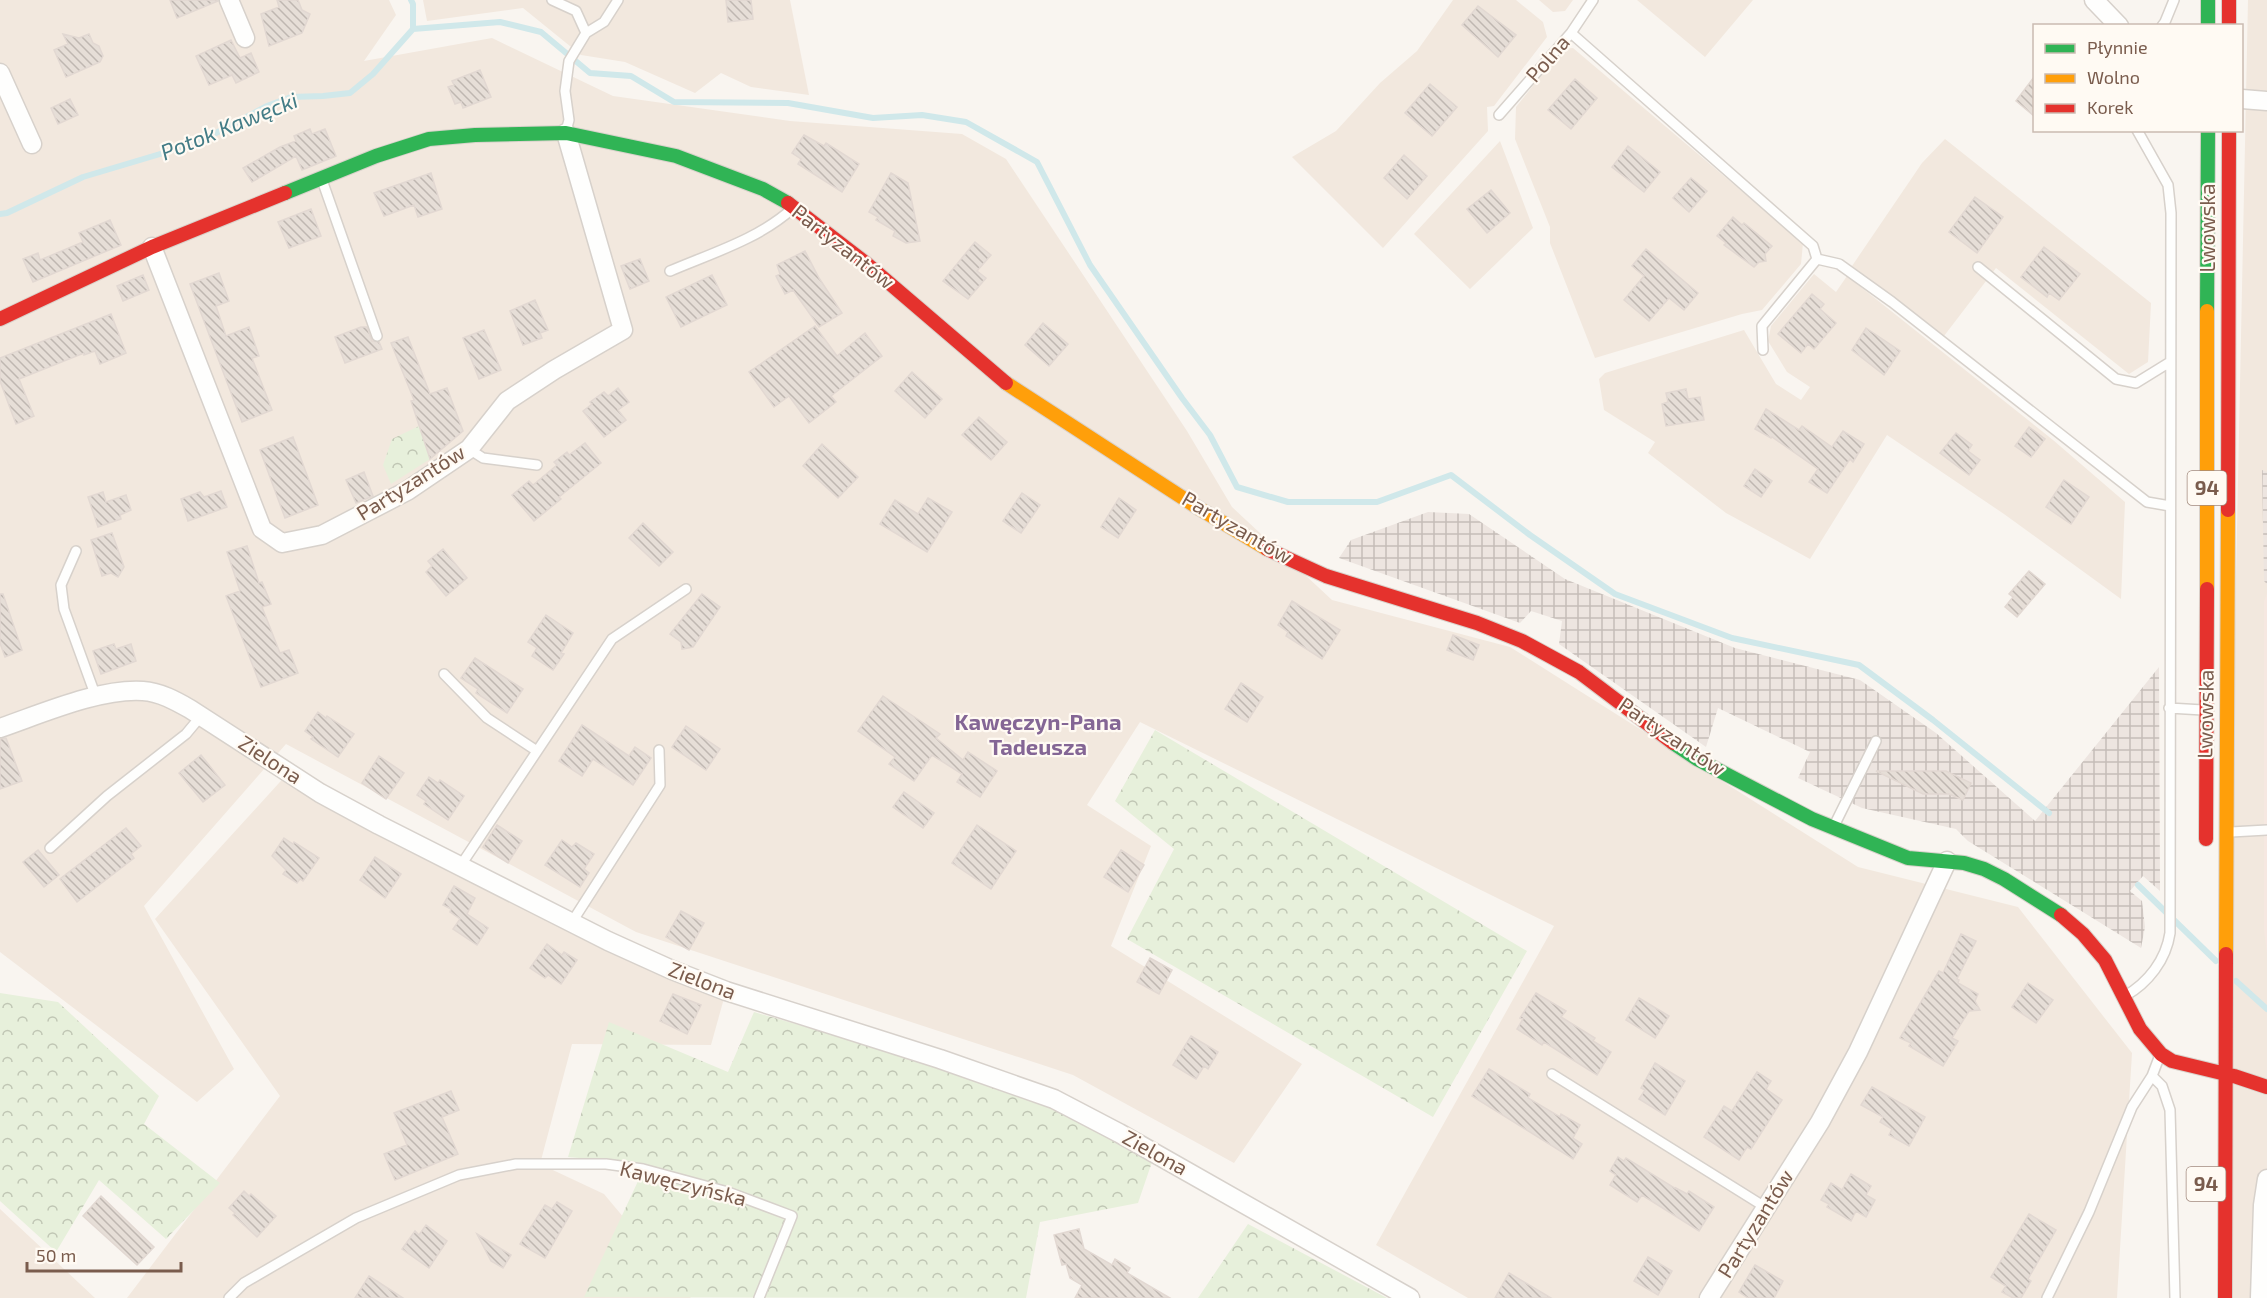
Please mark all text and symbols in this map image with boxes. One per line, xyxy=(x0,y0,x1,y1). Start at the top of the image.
legend xyxy=(2033,24,2243,132)
street label: Polna xyxy=(1520,29,1574,87)
text: Płynnie xyxy=(2087,36,2148,58)
text: Wolno xyxy=(2087,66,2140,88)
water label: Potok Kawęcki xyxy=(156,86,301,164)
text: Korek xyxy=(2087,96,2133,118)
street label: Lwowska xyxy=(2194,183,2219,273)
street label: Partyzantów xyxy=(788,198,900,294)
street label: Partyzantów xyxy=(351,439,469,525)
road number: 94 xyxy=(2188,471,2226,505)
street label: Partyzantów xyxy=(1178,485,1297,568)
street label: Lwowska xyxy=(2191,669,2218,759)
street label: Partyzantów xyxy=(1615,691,1731,781)
district label: Kawęczyn-Pana Tadeusza xyxy=(955,708,1121,759)
street label: Zielona xyxy=(235,729,307,788)
street label: Zielona xyxy=(665,955,740,1004)
street label: Zielona xyxy=(1119,1124,1193,1180)
street label: Kawęczyńska xyxy=(617,1155,749,1210)
street label: Partyzantów xyxy=(1712,1164,1798,1282)
road number: 94 xyxy=(2186,1167,2226,1201)
scale bar xyxy=(27,1235,182,1273)
text: 50 m xyxy=(36,1244,76,1266)

